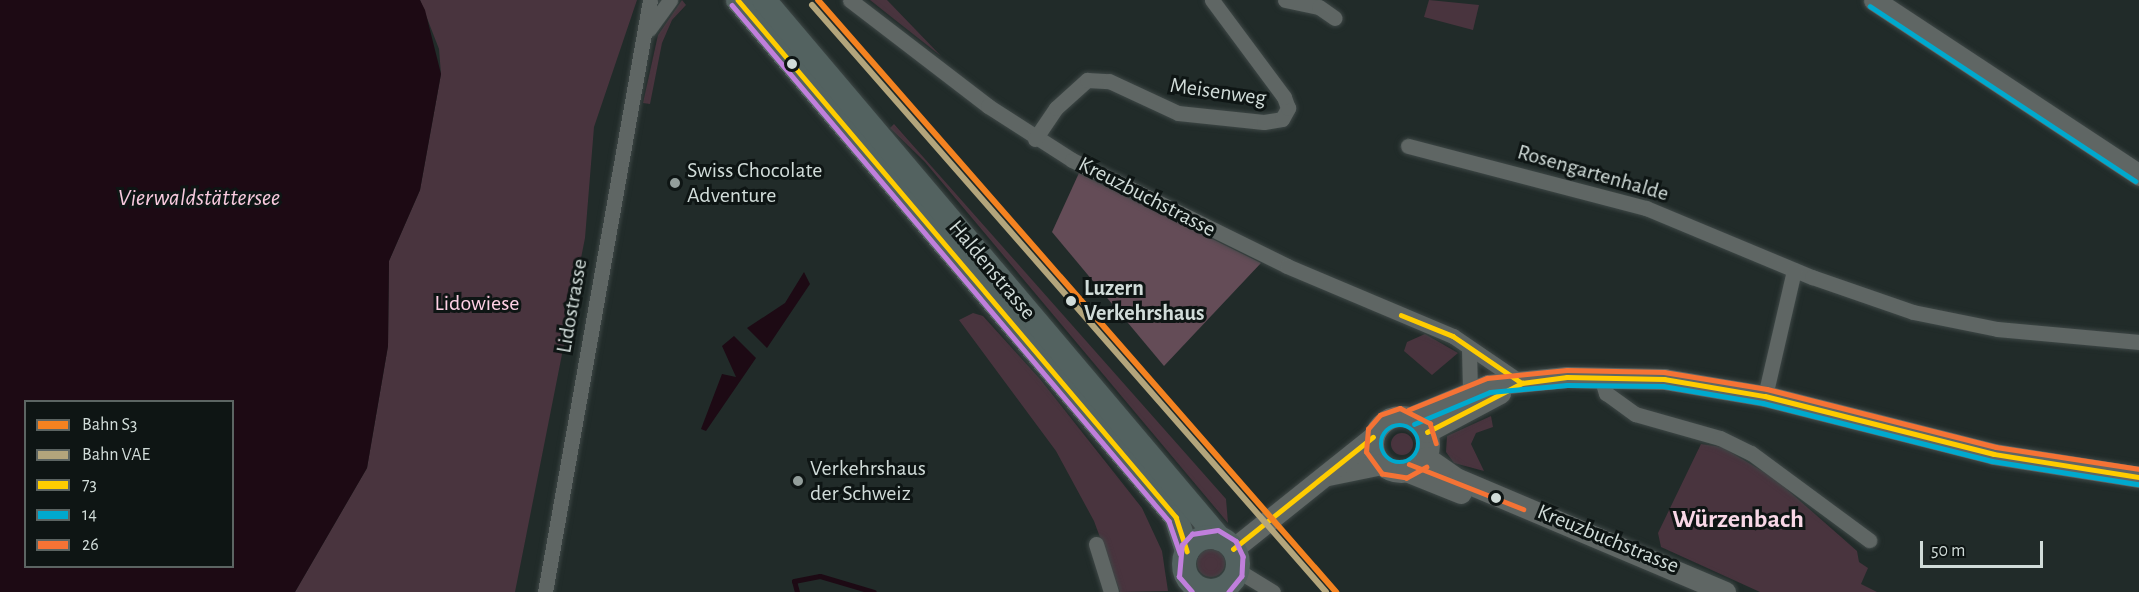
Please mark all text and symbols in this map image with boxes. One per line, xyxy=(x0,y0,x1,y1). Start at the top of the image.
unlabelled marker xyxy=(786,58,798,70)
street label: Meisenweg xyxy=(1168,72,1268,112)
street label: Rosengartenhalde xyxy=(1514,139,1672,207)
street label: Kreuzbuchstrasse xyxy=(1074,151,1220,243)
place label: Swiss Chocolate Adventure xyxy=(687,157,822,208)
marker: Swiss Chocolate Adventure xyxy=(668,176,682,190)
water label: Vierwaldstättersee xyxy=(118,185,280,213)
street label: Haldenstrasse xyxy=(943,215,1041,325)
street label: Lidostrasse xyxy=(551,257,593,355)
place label: Luzern Verkehrshaus xyxy=(1084,275,1204,326)
park label: Lidowiese xyxy=(435,291,519,317)
marker: Luzern Verkehrshaus xyxy=(1062,292,1080,310)
legend xyxy=(24,400,234,568)
text: Bahn S3 xyxy=(82,416,137,434)
text: Bahn VAE xyxy=(82,446,150,464)
place label: Verkehrshaus der Schweiz xyxy=(810,455,926,506)
marker: Verkehrshaus der Schweiz xyxy=(791,474,805,488)
text: 73 xyxy=(82,476,97,494)
unlabelled marker xyxy=(1490,492,1502,504)
street label: Kreuzbuchstrasse xyxy=(1533,499,1683,579)
district label: Würzenbach xyxy=(1672,504,1804,536)
text: 14 xyxy=(82,506,97,524)
scale bar xyxy=(1923,529,2046,567)
text: 26 xyxy=(82,536,99,554)
text: 50 m xyxy=(1931,542,1965,560)

